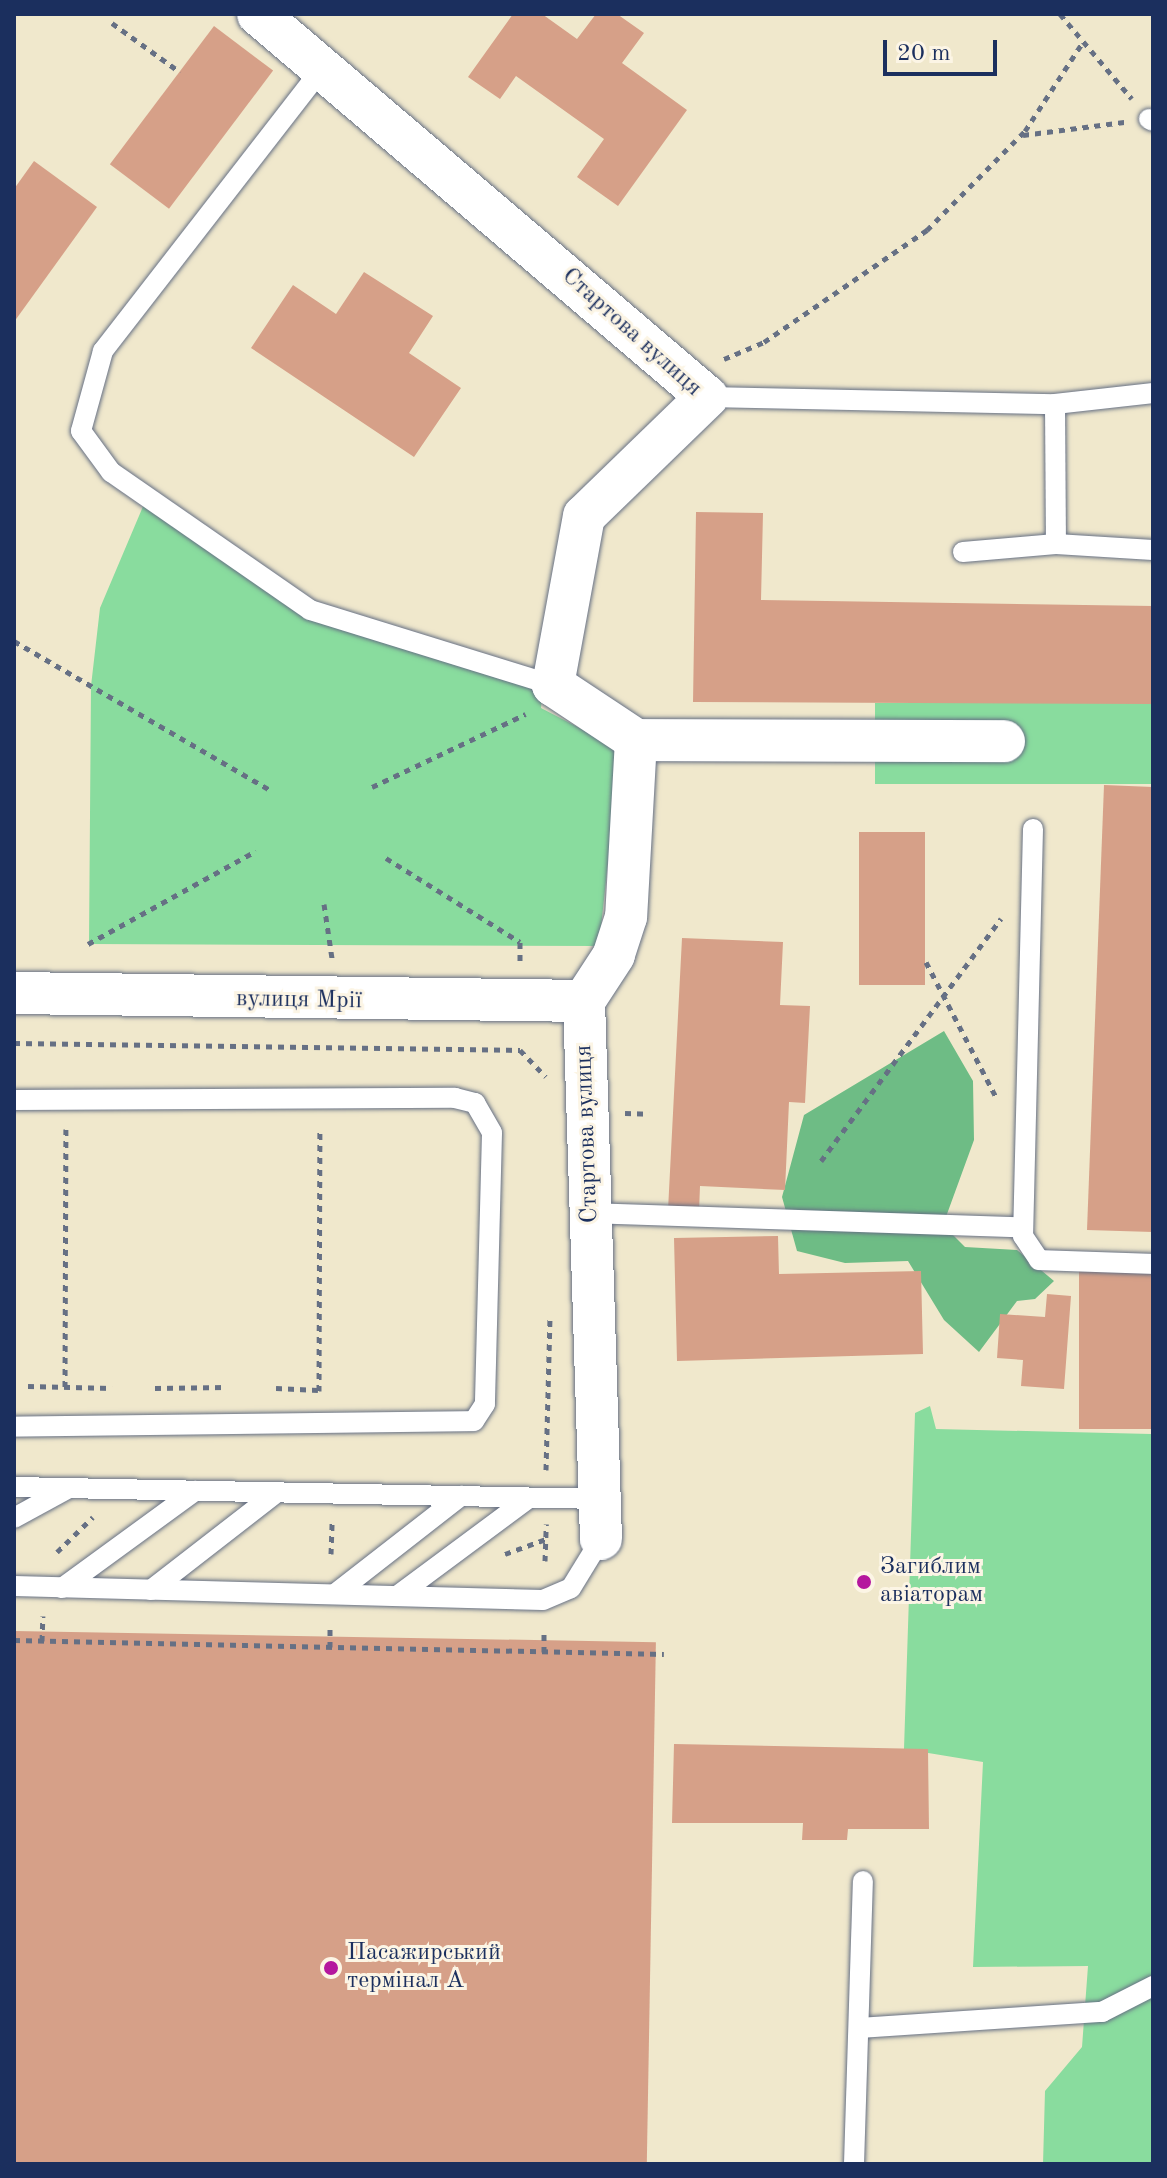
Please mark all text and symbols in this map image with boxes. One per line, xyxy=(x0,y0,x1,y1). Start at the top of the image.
scale bar xyxy=(887,24,1001,74)
text: 20 m xyxy=(897,42,951,66)
street label: Стартова вулиця xyxy=(555,263,707,403)
street label: вулиця Мрії xyxy=(236,986,362,1016)
street label: Стартова вулиця xyxy=(570,1044,606,1224)
place label: Загиблим авіаторам xyxy=(880,1554,983,1610)
marker: Загиблим авіаторам xyxy=(855,1573,873,1591)
place label: Пасажирський термінал A xyxy=(347,1940,501,1996)
marker: Пасажирський термінал A xyxy=(322,1959,340,1977)

